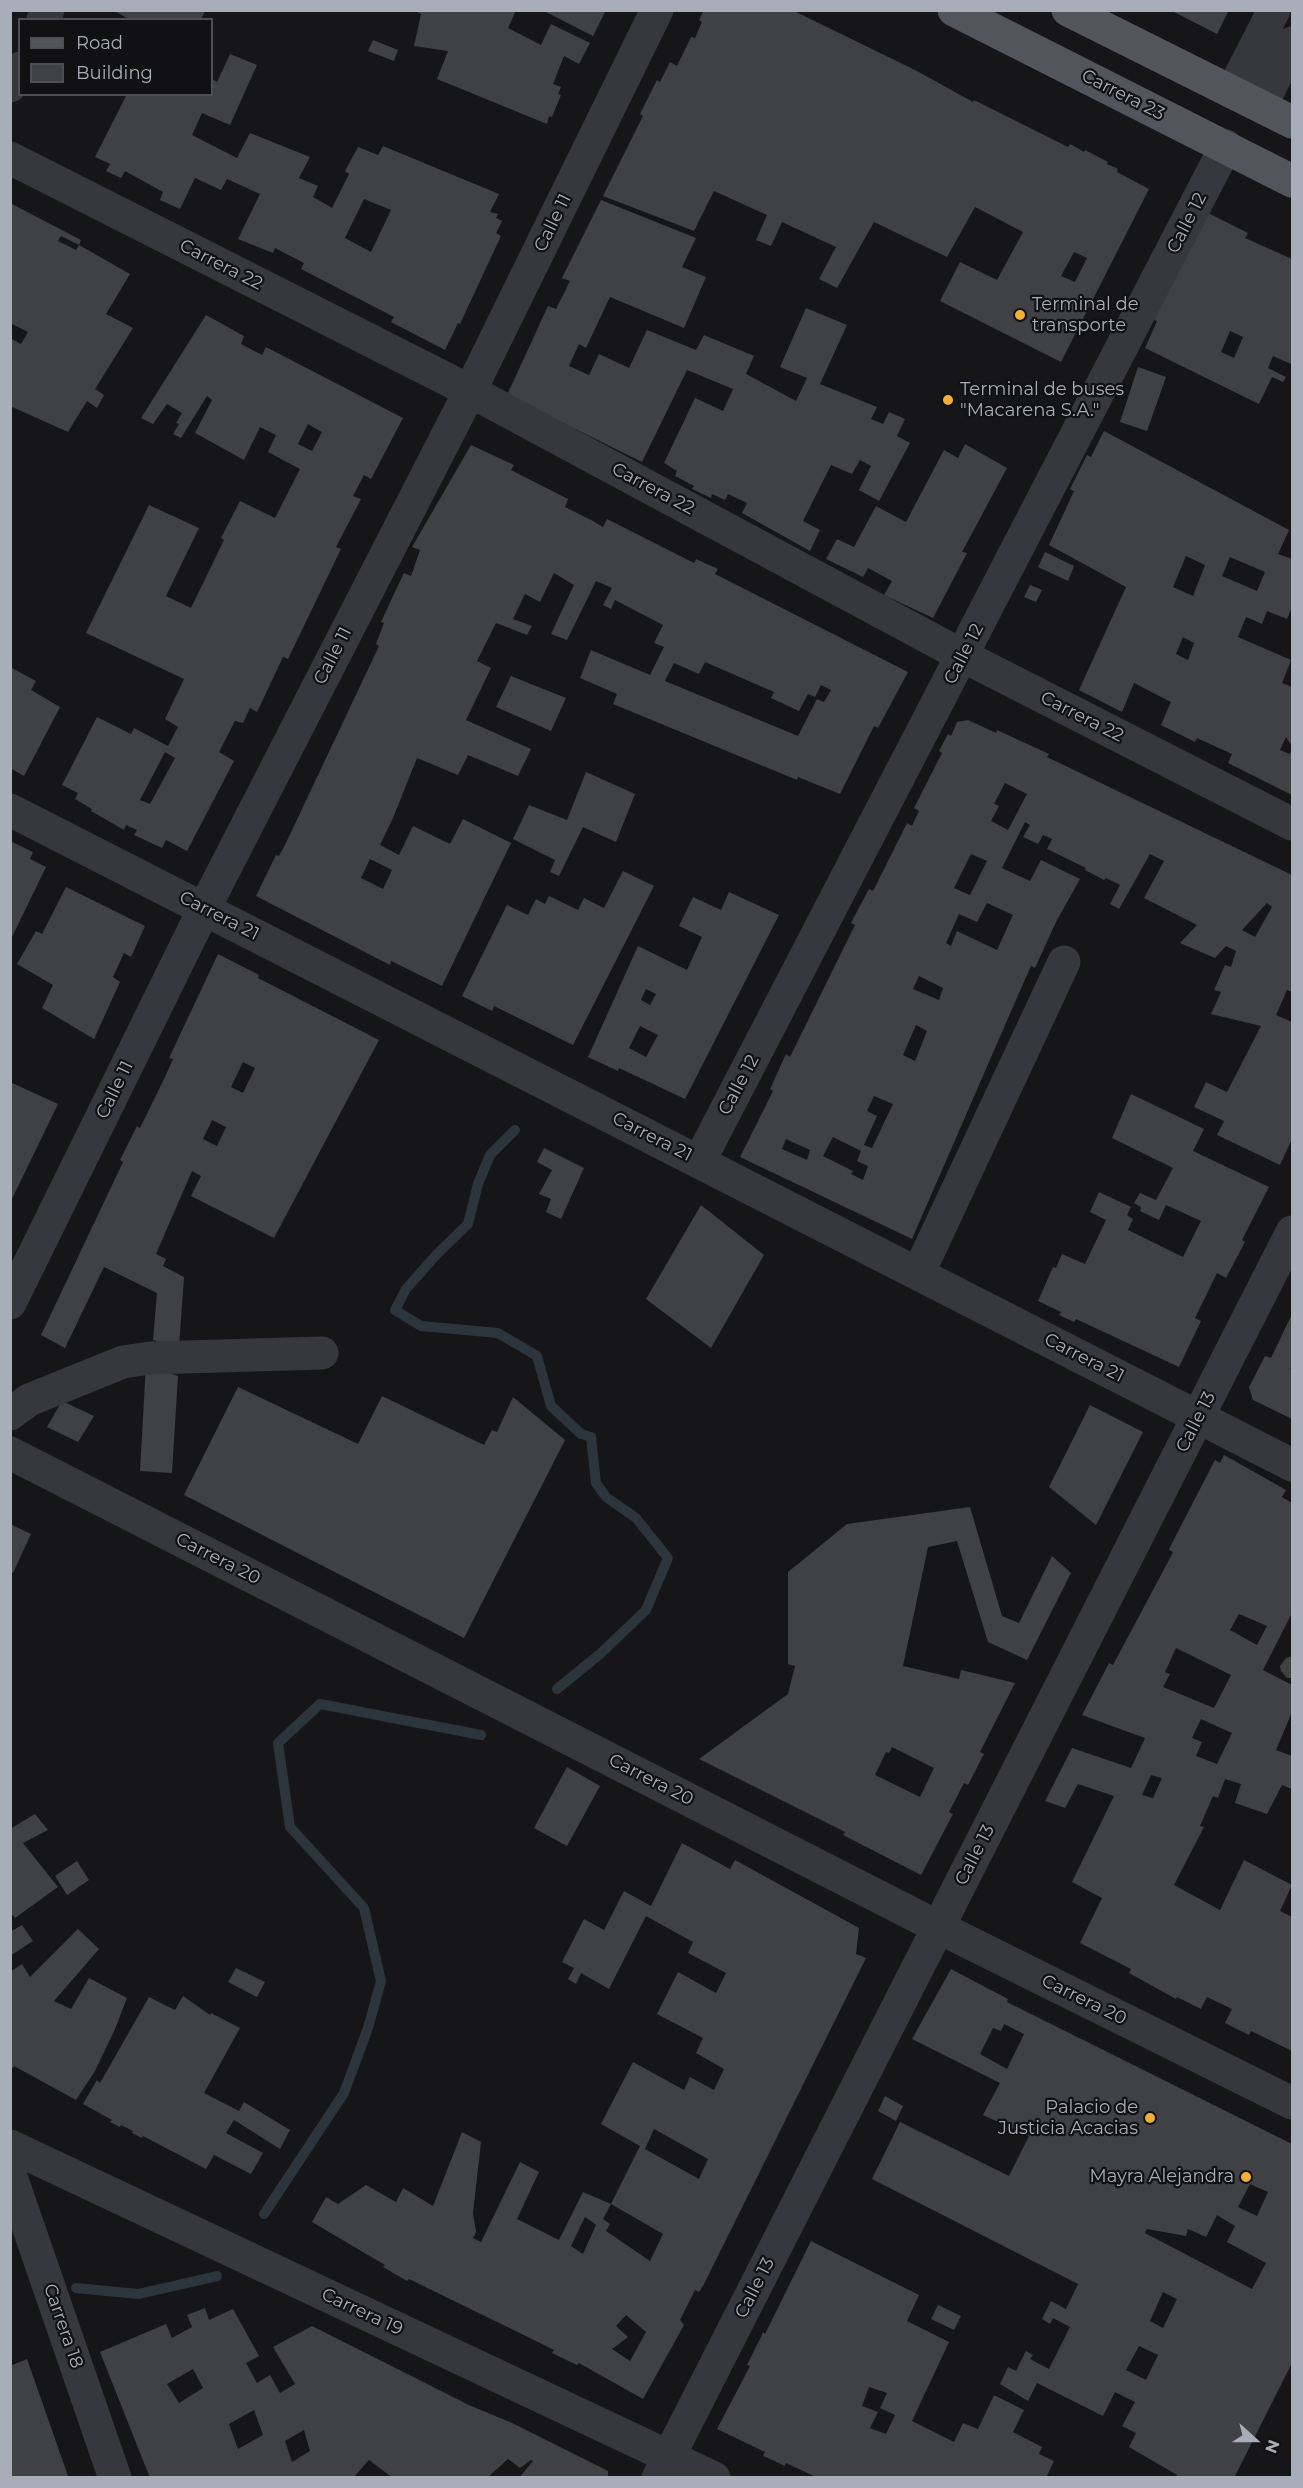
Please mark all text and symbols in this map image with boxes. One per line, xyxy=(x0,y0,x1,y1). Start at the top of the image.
legend xyxy=(18,18,213,96)
text: Road xyxy=(76,32,123,54)
text: Building xyxy=(76,62,153,84)
street label: Carrera 23 xyxy=(1078,65,1168,125)
street label: Calle 12 xyxy=(1163,189,1211,257)
street label: Calle 11 xyxy=(530,191,576,255)
street label: Carrera 22 xyxy=(176,235,266,295)
place label: Terminal de transporte xyxy=(1032,294,1139,336)
marker: Terminal de transporte xyxy=(1013,308,1027,322)
place label: Terminal de buses "Macarena S.A." xyxy=(960,379,1124,422)
marker: Terminal de buses "Macarena S.A." xyxy=(941,393,955,407)
street label: Carrera 22 xyxy=(608,458,698,520)
street label: Calle 12 xyxy=(940,620,988,688)
street label: Calle 11 xyxy=(309,624,357,688)
street label: Carrera 22 xyxy=(1037,687,1127,747)
street label: Carrera 21 xyxy=(175,887,263,945)
street label: Calle 12 xyxy=(714,1051,764,1119)
street label: Calle 11 xyxy=(92,1058,138,1122)
street label: Carrera 21 xyxy=(608,1108,696,1166)
street label: Carrera 21 xyxy=(1040,1329,1128,1387)
street label: Calle 13 xyxy=(1172,1388,1220,1456)
street label: Carrera 20 xyxy=(172,1528,264,1590)
street label: Carrera 20 xyxy=(605,1749,697,1811)
street label: Calle 13 xyxy=(951,1821,999,1889)
street label: Carrera 20 xyxy=(1038,1970,1130,2030)
place label: Palacio de Justicia Acacias xyxy=(998,2097,1138,2140)
marker: Palacio de Justicia Acacias xyxy=(1143,2111,1157,2125)
place label: Mayra Alejandra xyxy=(1089,2166,1234,2188)
marker: Mayra Alejandra xyxy=(1239,2170,1253,2184)
street label: Calle 13 xyxy=(731,2254,779,2322)
street label: Carrera 18 xyxy=(38,2281,88,2371)
street label: Carrera 19 xyxy=(318,2284,406,2340)
north arrow xyxy=(1225,2410,1285,2470)
text: N xyxy=(1261,2437,1283,2456)

